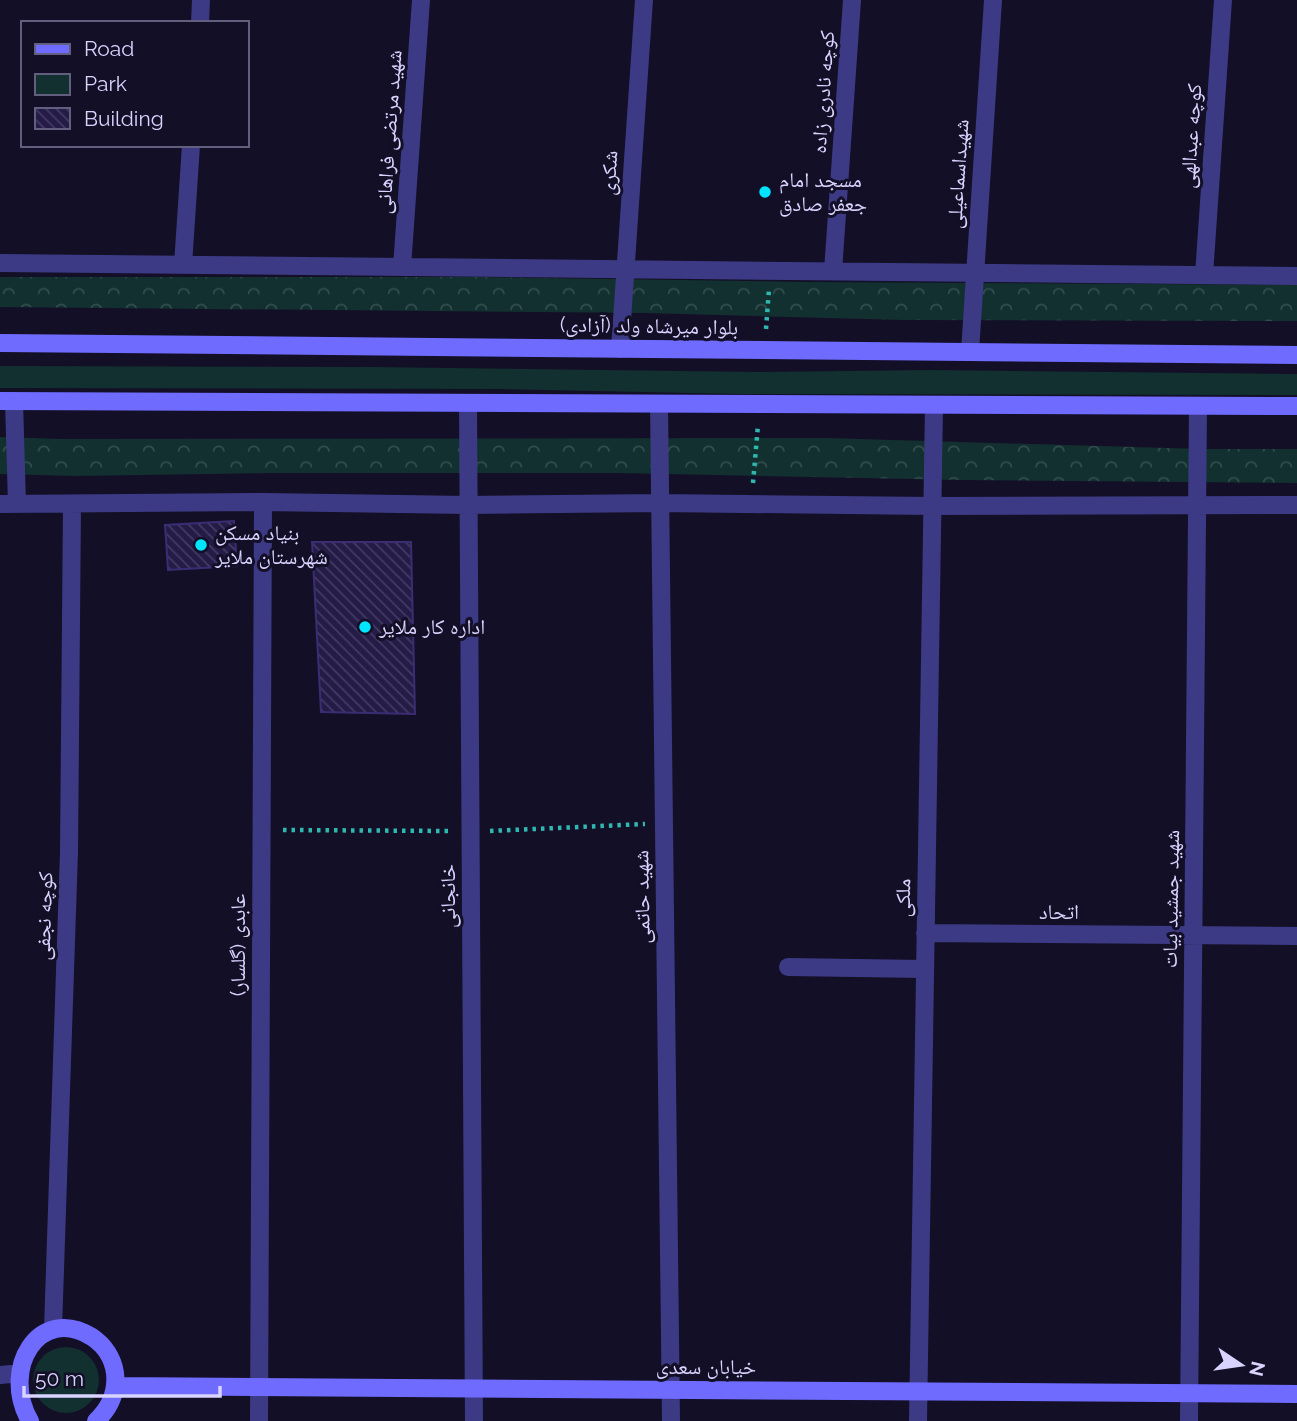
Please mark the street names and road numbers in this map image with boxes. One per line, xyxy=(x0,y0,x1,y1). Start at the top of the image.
street label: کوچه نادری زاده xyxy=(806,29,839,154)
street label: شهید مرتضی فراهانی xyxy=(370,49,408,215)
street label: کوچه عبدالهی xyxy=(1174,82,1208,189)
street label: شهیداسماعیلی xyxy=(941,118,975,230)
street label: شکری xyxy=(594,150,623,196)
street label: بلوار میرشاه ولد (آزادی) xyxy=(560,311,738,340)
street label: شهید جمشید بیات xyxy=(1157,830,1184,968)
street label: شهید حاتمی xyxy=(628,850,656,944)
street label: خانجانی xyxy=(435,864,461,928)
street label: کوچه نجفی xyxy=(29,871,59,961)
street label: ملکی xyxy=(890,878,916,918)
street label: عابدی (گلسار) xyxy=(225,893,250,996)
street label: اتحاد xyxy=(1039,899,1079,924)
street label: خیابان سعدی xyxy=(656,1354,756,1379)

